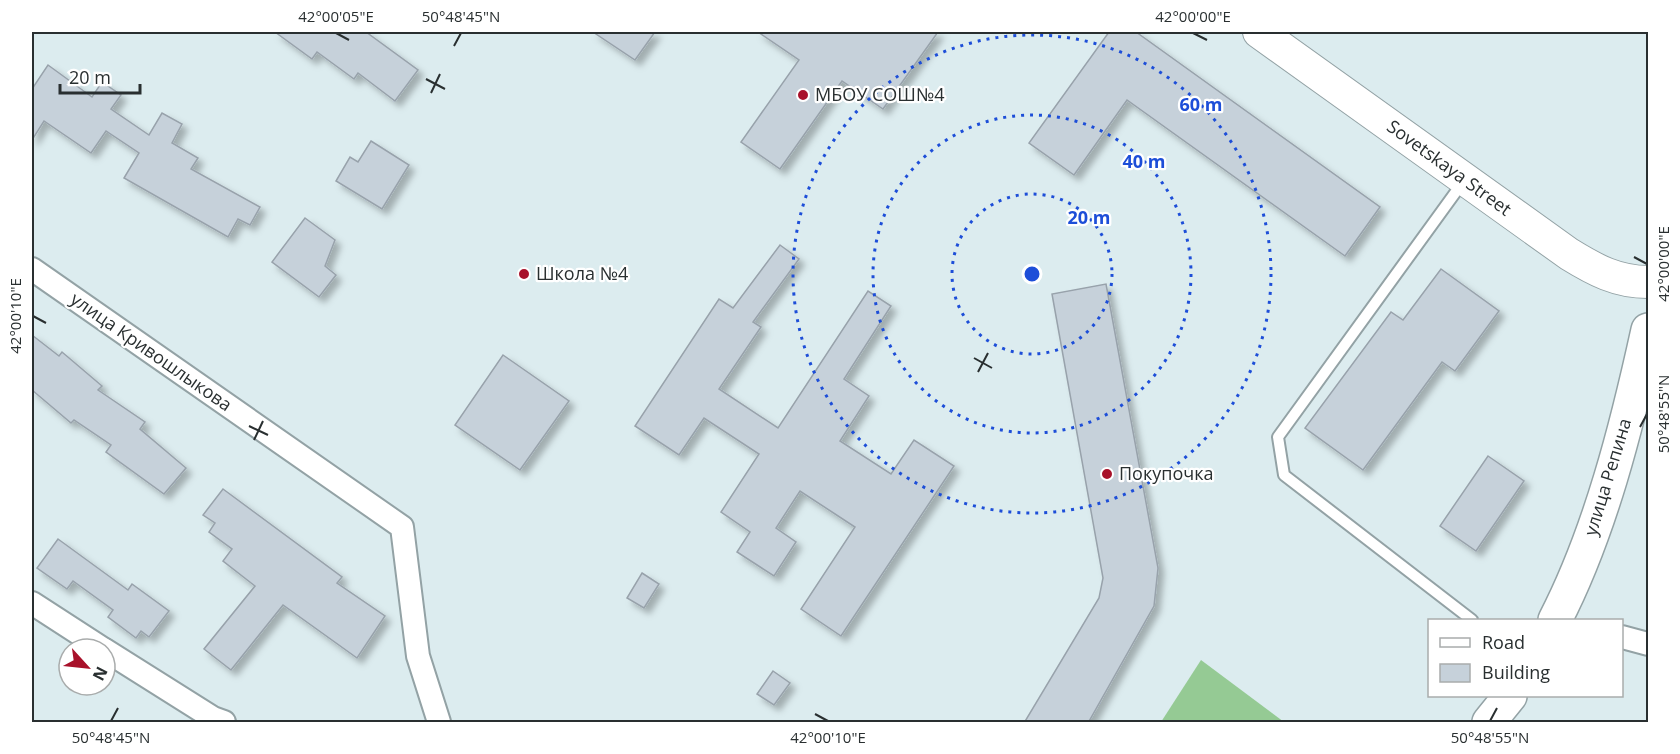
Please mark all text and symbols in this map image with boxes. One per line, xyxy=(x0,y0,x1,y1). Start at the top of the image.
text: 42°00'05"E xyxy=(298,6,374,26)
text: 50°48'45"N xyxy=(422,6,500,26)
text: 42°00'00"E xyxy=(1155,6,1231,26)
scale bar xyxy=(60,57,140,95)
text: 20 m xyxy=(69,65,111,89)
place label: МБОУ СОШ№4 xyxy=(815,82,945,106)
marker: МБОУ СОШ№4 xyxy=(796,88,810,102)
text: 60 m xyxy=(1180,92,1222,116)
street label: Sovetskaya Street xyxy=(1383,114,1517,220)
text: 40 m xyxy=(1123,149,1165,173)
text: 20 m xyxy=(1068,205,1110,229)
text: 42°00'00"E xyxy=(1653,226,1673,302)
place label: Школа №4 xyxy=(536,261,628,285)
centre of rings xyxy=(1022,264,1042,284)
marker: Школа №4 xyxy=(517,267,531,281)
text: 42°00'10"E xyxy=(5,278,25,354)
street label: улица Кривошлыкова xyxy=(66,286,237,416)
text: 50°48'55"N xyxy=(1653,375,1673,453)
street label: улица Репина xyxy=(1578,415,1636,538)
place label: Покупочка xyxy=(1119,461,1213,485)
marker: Покупочка xyxy=(1100,467,1114,481)
legend xyxy=(1428,619,1623,697)
text: Road xyxy=(1482,630,1525,654)
north arrow xyxy=(57,637,117,697)
text: Building xyxy=(1482,660,1550,684)
text: N xyxy=(88,663,113,685)
text: 50°48'45"N xyxy=(72,727,150,747)
text: 42°00'10"E xyxy=(790,727,866,747)
text: 50°48'55"N xyxy=(1451,727,1529,747)

